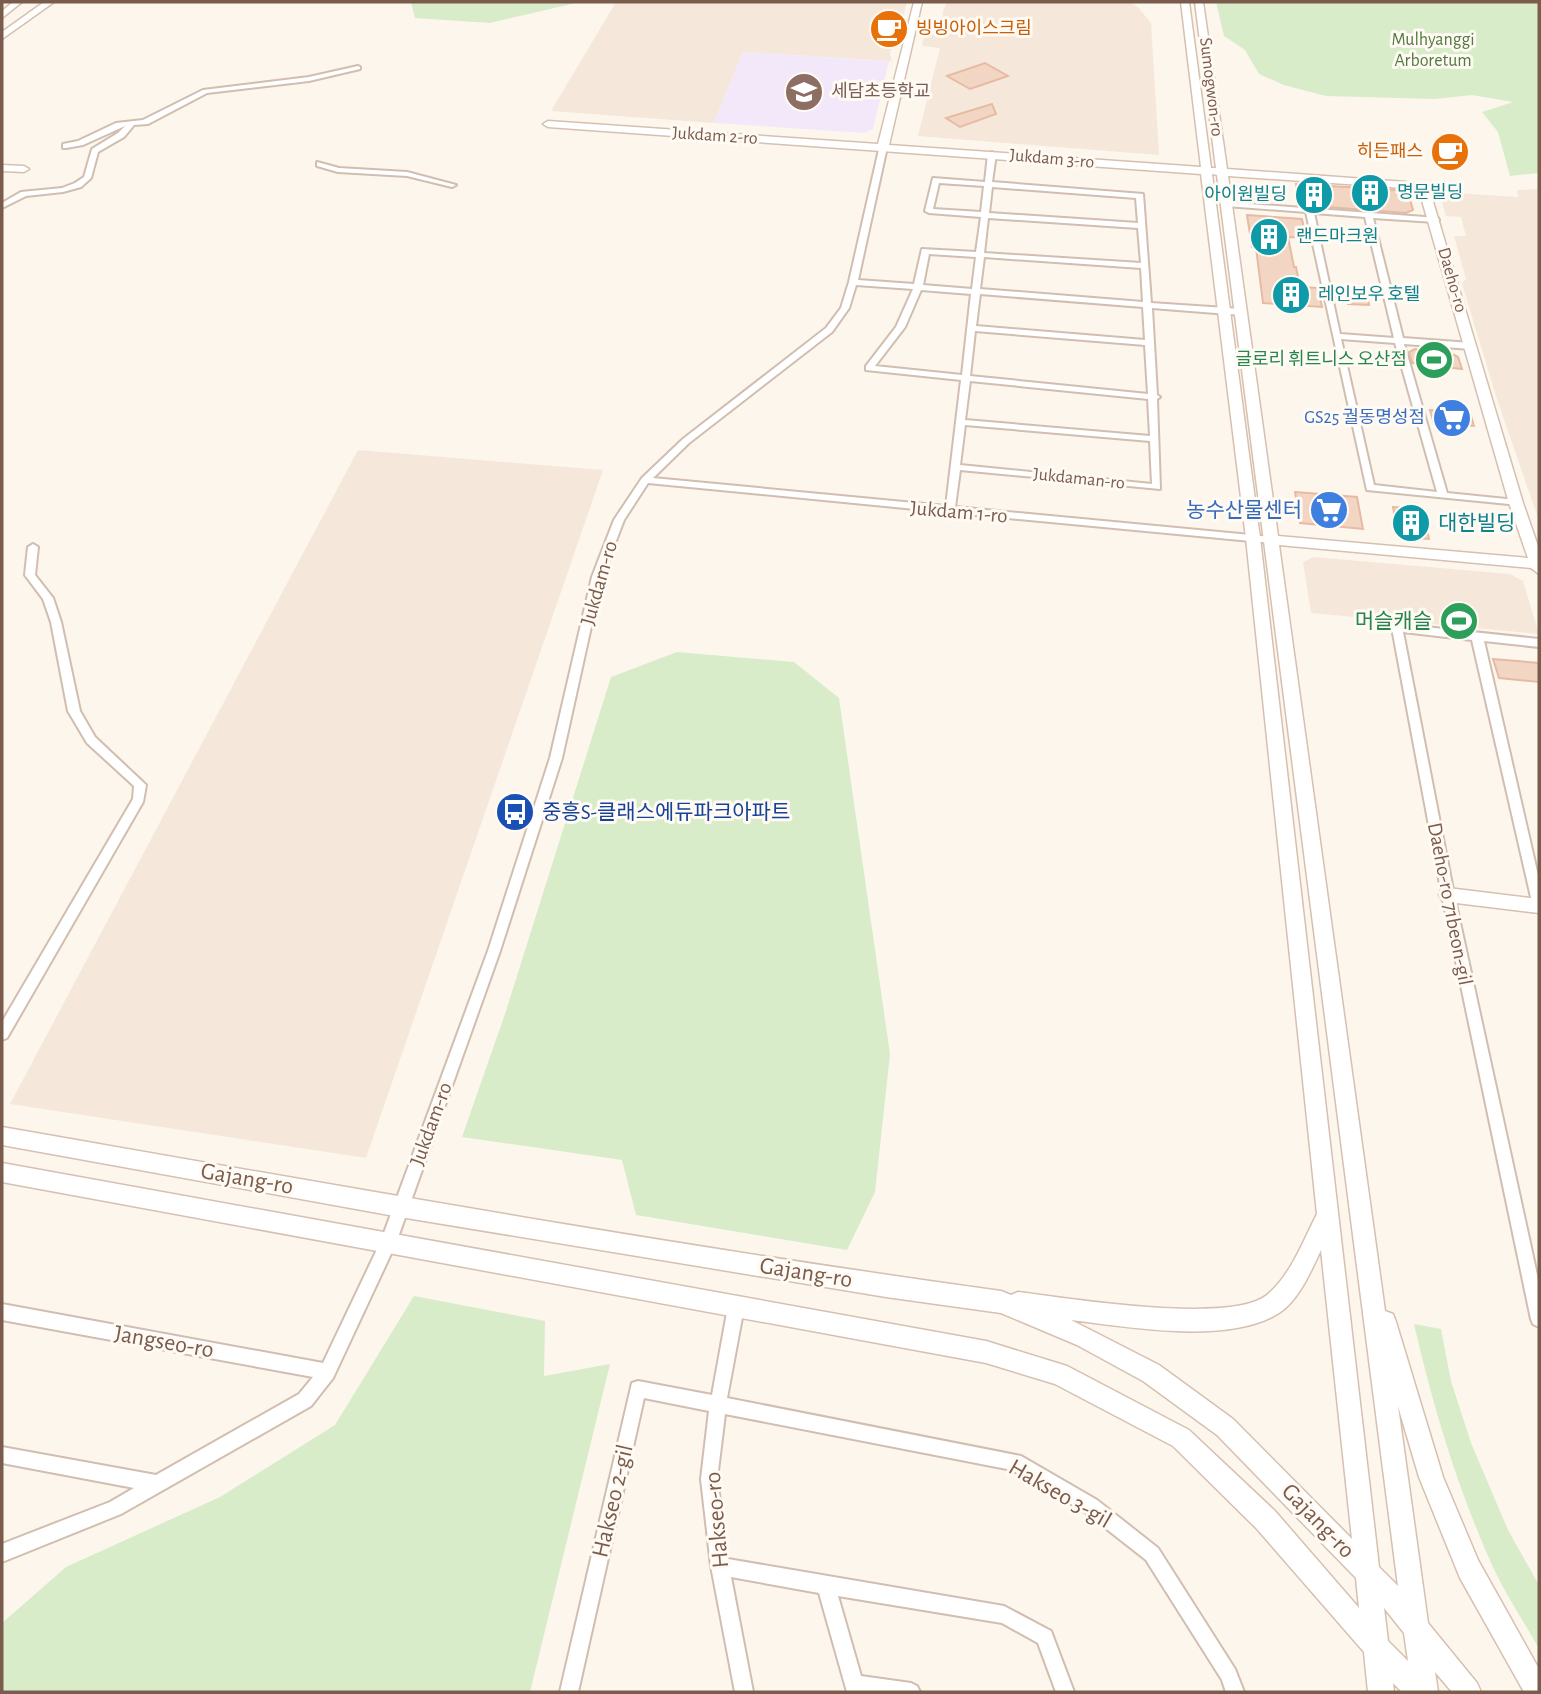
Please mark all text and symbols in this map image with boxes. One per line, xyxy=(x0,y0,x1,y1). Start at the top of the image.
cafe icon: 빙빙아이스크림 xyxy=(868,8,910,50)
place label: 빙빙아이스크림 xyxy=(916,18,1032,38)
park label: Mulhyanggi Arboretum xyxy=(1391,31,1475,70)
street label: Sumogwon-ro xyxy=(1196,37,1226,138)
school or university icon: 세담초등학교 xyxy=(783,71,825,113)
place label: 세담초등학교 xyxy=(831,81,930,101)
street label: Jukdam 2-ro xyxy=(672,124,759,148)
cafe icon: 히든패스 xyxy=(1429,131,1471,173)
place label: 히든패스 xyxy=(1357,141,1423,161)
street label: Jukdam 3-ro xyxy=(1009,146,1095,172)
building icon: 명문빌딩 xyxy=(1349,172,1391,214)
building icon: 아이원빌딩 xyxy=(1293,174,1335,216)
place label: 명문빌딩 xyxy=(1397,183,1463,202)
place label: 아이원빌딩 xyxy=(1204,184,1287,204)
building icon: 랜드마크원 xyxy=(1248,216,1290,258)
place label: 랜드마크원 xyxy=(1296,227,1379,246)
street label: Daeho-ro xyxy=(1434,246,1470,315)
building icon: 레인보우 호텔 xyxy=(1270,274,1312,316)
place label: 레인보우 호텔 xyxy=(1318,284,1420,304)
sports icon: 글로리 휘트니스 오산점 xyxy=(1413,339,1455,381)
place label: 글로리 휘트니스 오산점 xyxy=(1235,349,1407,369)
supermarket icon: GS25 궐동명성점 xyxy=(1431,397,1473,439)
place label: GS25 궐동명성점 xyxy=(1304,407,1425,427)
street label: Jukdaman-ro xyxy=(1032,465,1126,493)
supermarket icon: 농수산물센터 xyxy=(1308,489,1350,531)
street label: Jukdam 1-ro xyxy=(909,497,1009,527)
place label: 농수산물센터 xyxy=(1186,499,1302,521)
building icon: 대한빌딩 xyxy=(1390,502,1432,544)
place label: 대한빌딩 xyxy=(1438,512,1515,534)
street label: Jukdam-ro xyxy=(577,538,621,628)
sports icon: 머슬캐슬 xyxy=(1438,600,1480,642)
place label: 머슬캐슬 xyxy=(1355,610,1432,632)
bus stop icon: 중흥S-클래스에듀파크아파트 xyxy=(494,791,536,833)
place label: 중흥S-클래스에듀파크아파트 xyxy=(542,801,790,823)
street label: Daeho-ro 71beon-gil xyxy=(1424,821,1476,987)
street label: Jukdam-ro xyxy=(406,1080,456,1168)
street label: Gajang-ro xyxy=(199,1159,295,1199)
street label: Gajang-ro xyxy=(758,1254,854,1292)
street label: Jangseo-ro xyxy=(112,1321,216,1363)
street label: Hakseo 2-gil xyxy=(588,1442,638,1560)
street label: Hakseo 3-gil xyxy=(1004,1455,1116,1533)
street label: Hakseo-ro xyxy=(701,1471,733,1569)
street label: Gajang-ro xyxy=(1277,1479,1359,1563)

